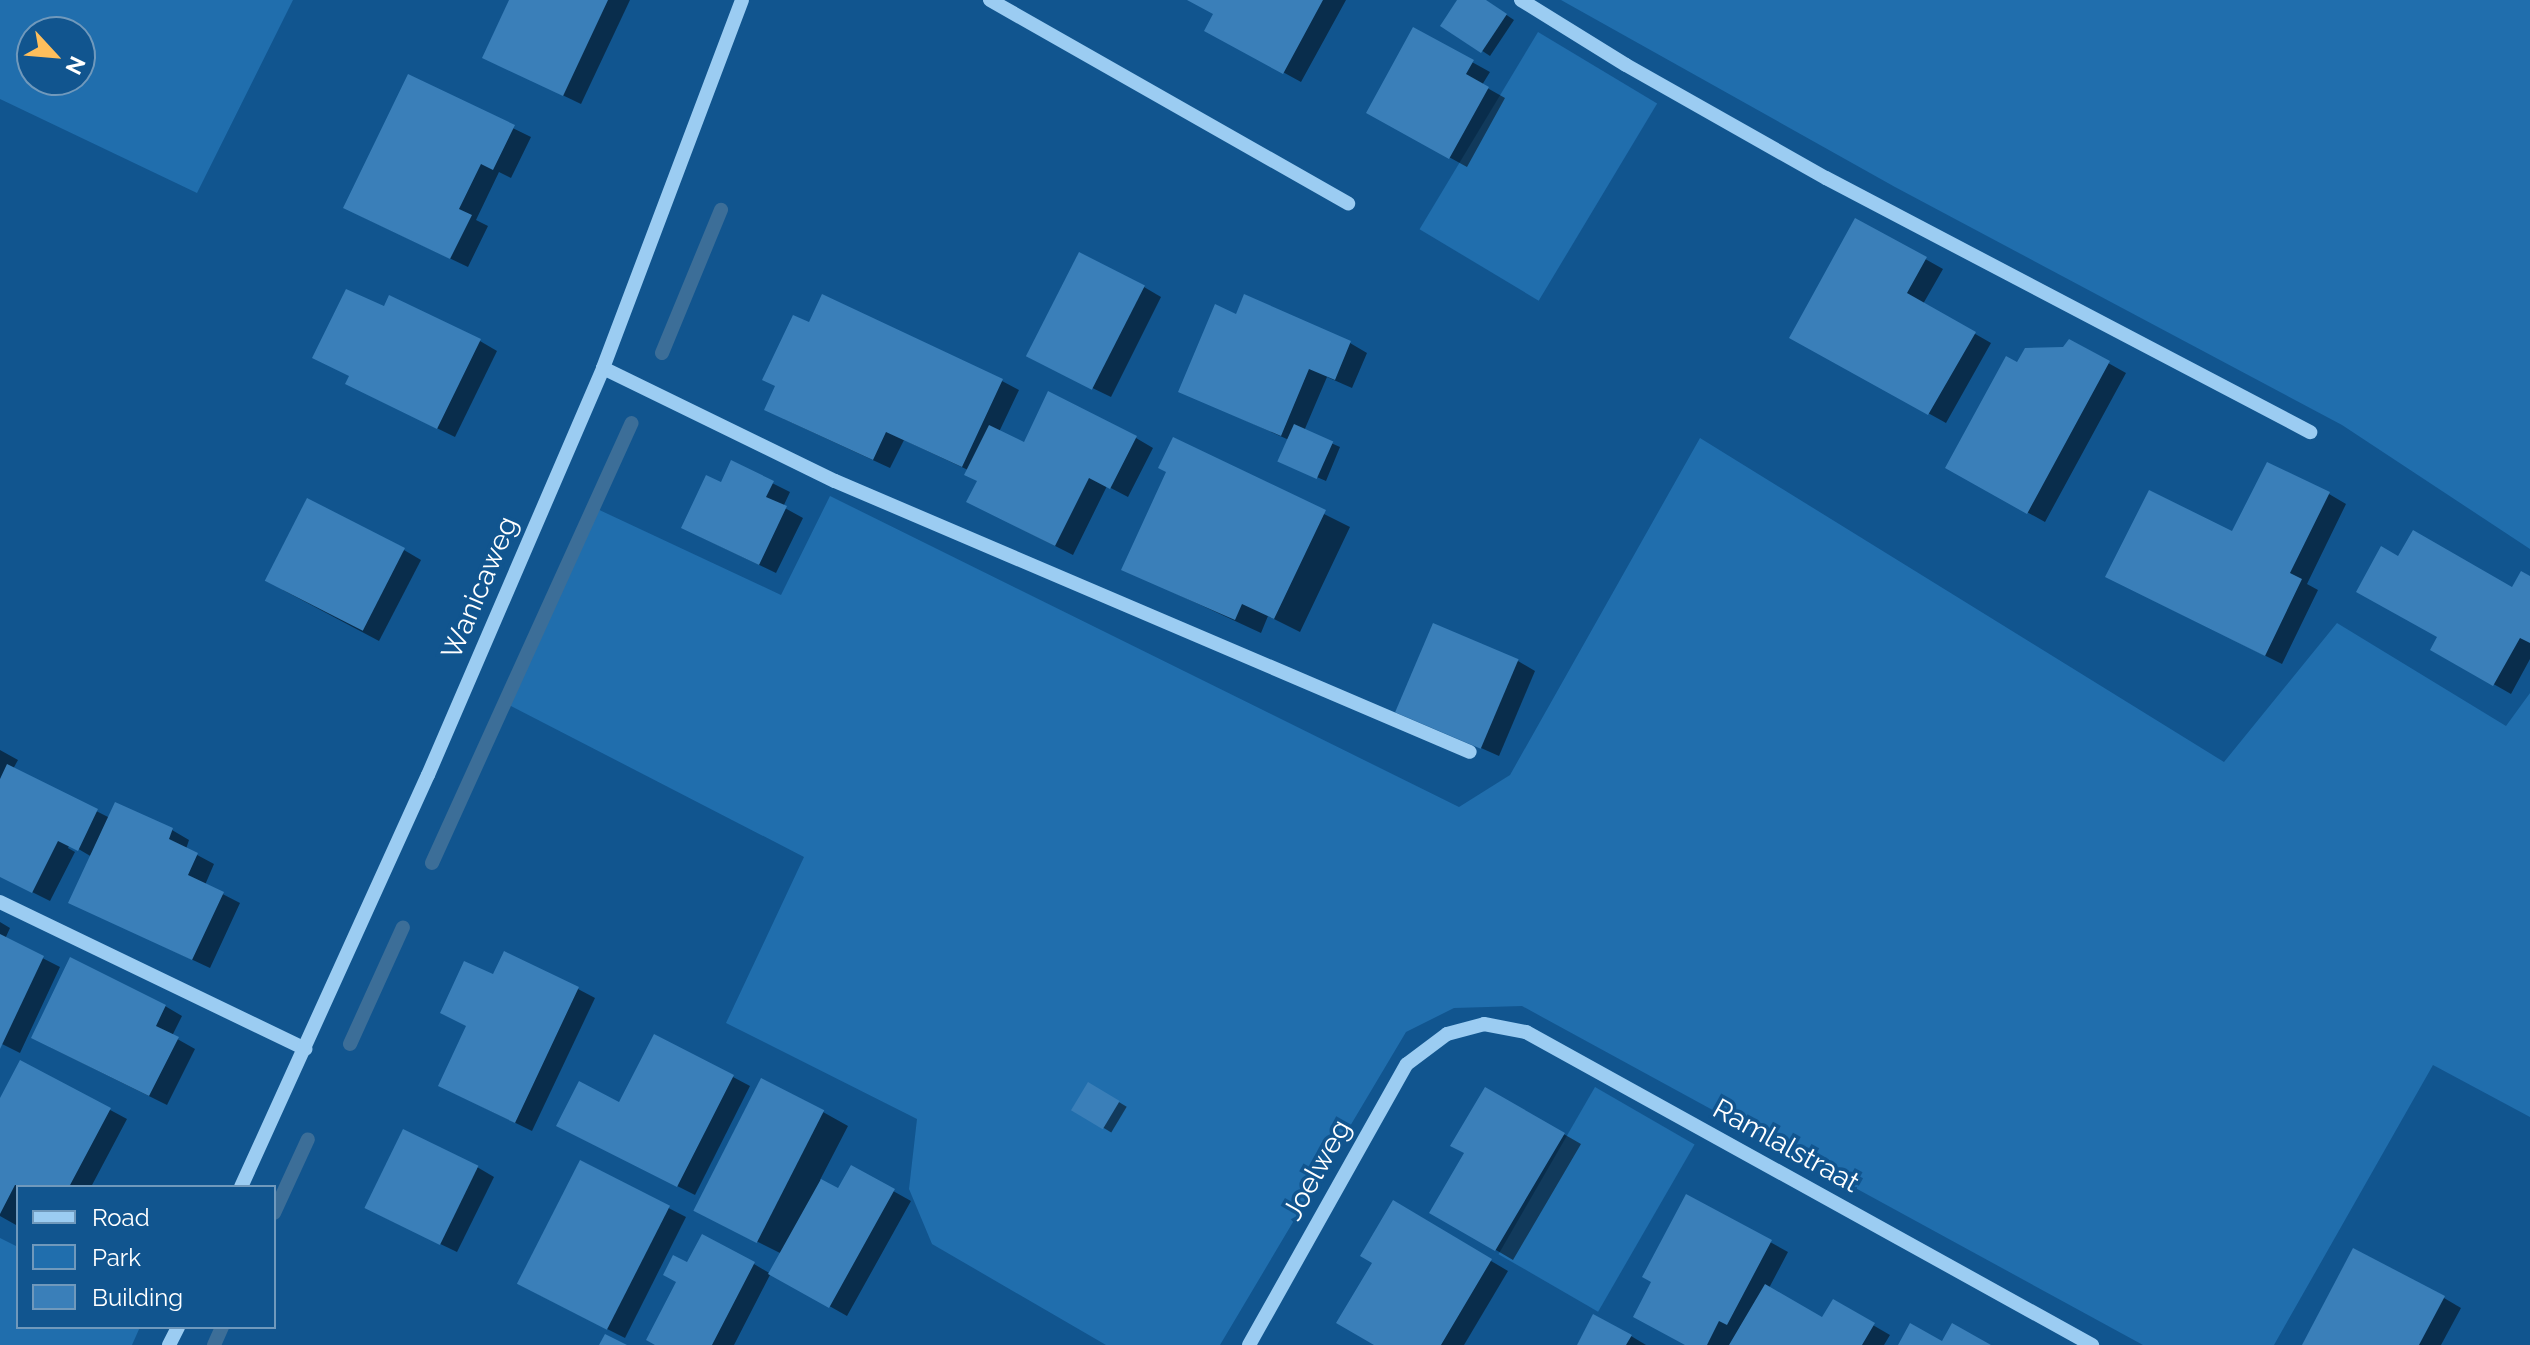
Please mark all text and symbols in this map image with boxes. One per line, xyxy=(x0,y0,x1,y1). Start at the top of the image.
north arrow xyxy=(16,16,96,96)
text: N xyxy=(60,52,91,79)
street label: Wanicaweg xyxy=(435,512,525,664)
street label: Ramlalstraat xyxy=(1707,1092,1865,1200)
street label: Joelweg xyxy=(1276,1114,1358,1226)
legend xyxy=(16,1185,276,1329)
text: Road xyxy=(92,1203,150,1232)
text: Park xyxy=(92,1243,141,1272)
text: Building xyxy=(92,1283,183,1312)

